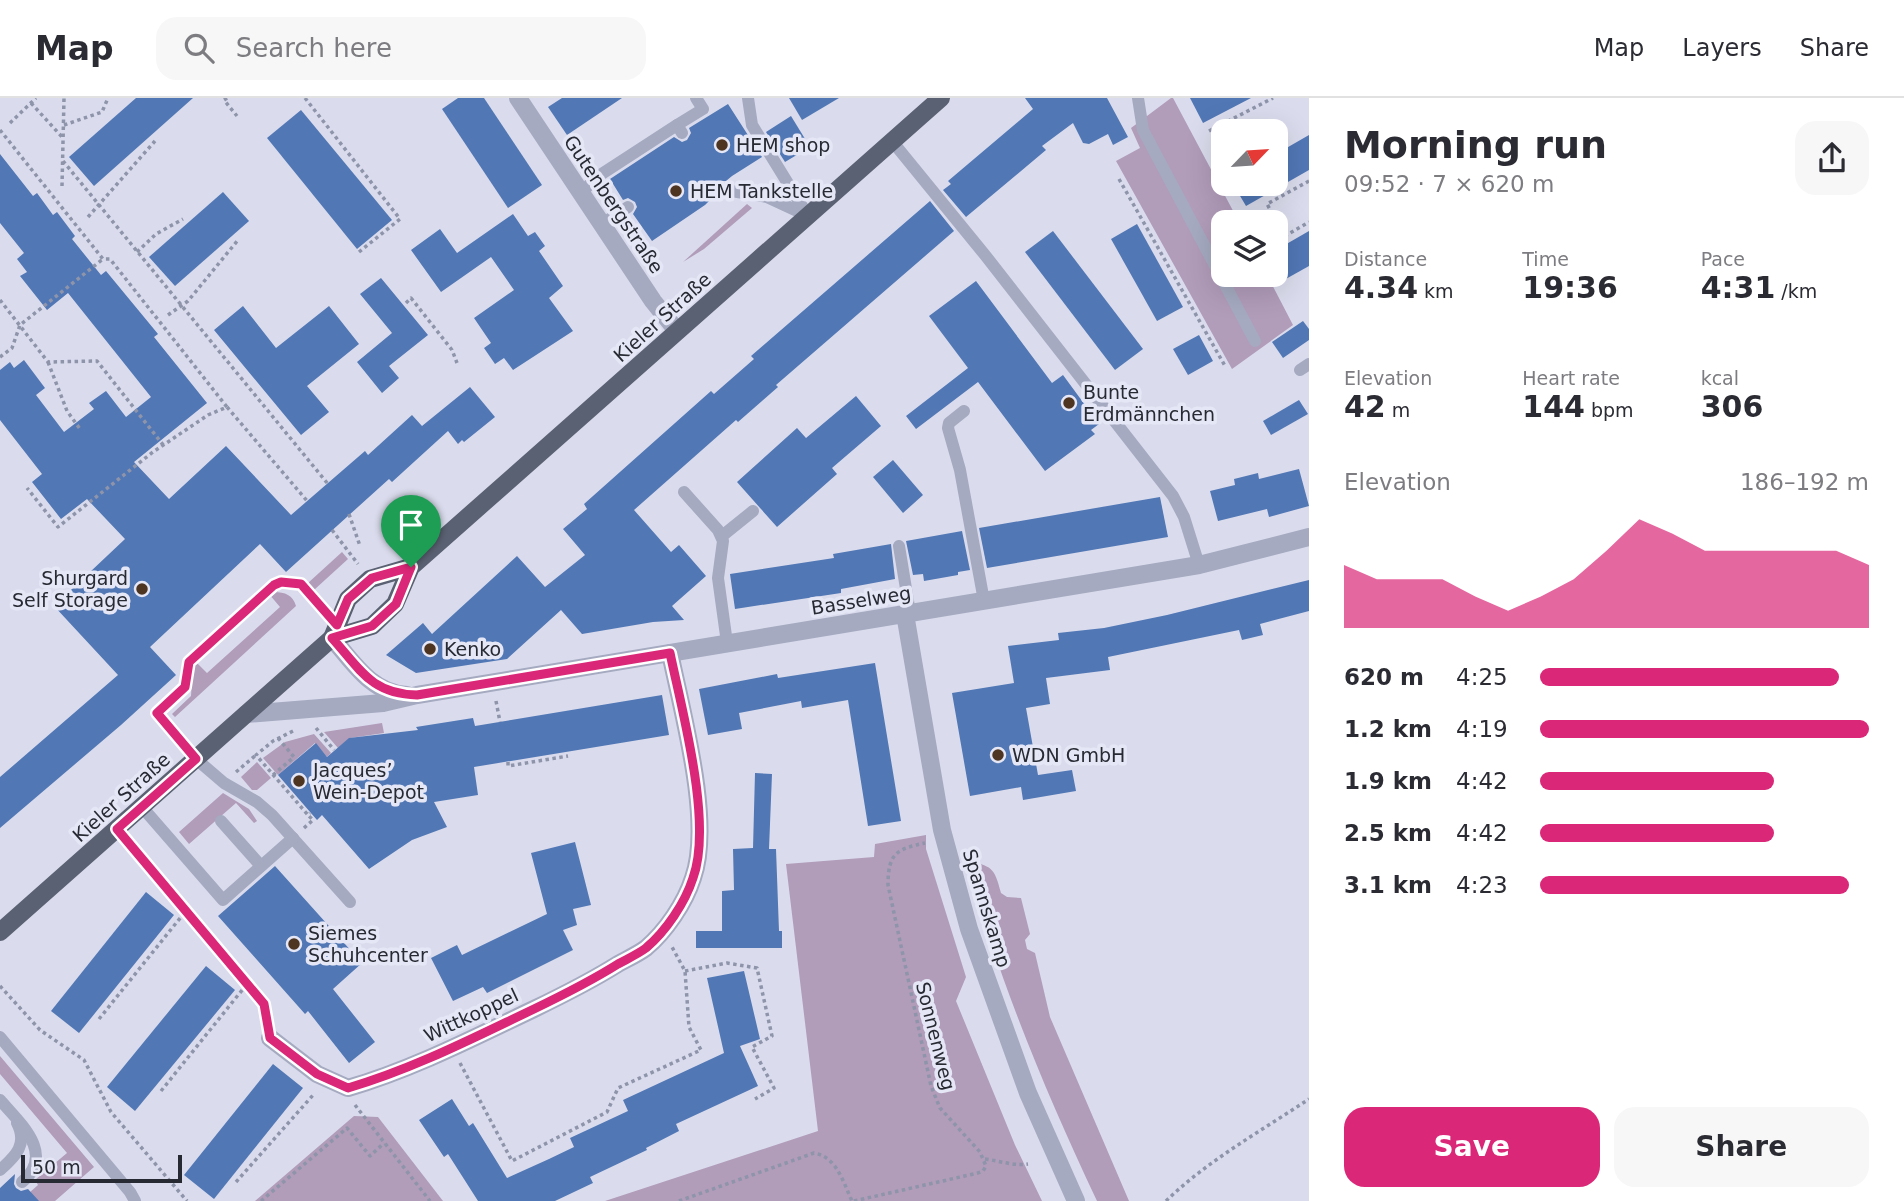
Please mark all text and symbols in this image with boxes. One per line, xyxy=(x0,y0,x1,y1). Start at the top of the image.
search box xyxy=(156,17,646,80)
text: Map xyxy=(35,29,114,68)
icon: search xyxy=(180,29,218,67)
text: Search here xyxy=(236,33,392,63)
text: Map xyxy=(1594,34,1644,62)
text: Layers xyxy=(1682,34,1762,62)
text: Share xyxy=(1800,34,1869,62)
north arrow xyxy=(1211,119,1288,196)
map controls xyxy=(1211,119,1288,287)
button: share xyxy=(1795,121,1869,195)
text: Morning run xyxy=(1344,123,1607,167)
street label: Gutenbergstraße xyxy=(560,131,668,277)
place label: HEM shop xyxy=(736,134,830,156)
marker: HEM shop xyxy=(714,137,730,153)
text: 09:52 · 7 × 620 m xyxy=(1344,171,1554,197)
place label: HEM Tankstelle xyxy=(690,180,833,202)
marker: HEM Tankstelle xyxy=(668,183,684,199)
button: layers xyxy=(1211,210,1288,287)
text: Distance xyxy=(1344,248,1427,270)
text: Time xyxy=(1522,248,1569,270)
text: Pace xyxy=(1701,248,1745,270)
street label: Kieler Straße xyxy=(609,268,715,366)
text: 4.34 xyxy=(1344,270,1418,305)
text: 19:36 xyxy=(1522,270,1618,305)
text: 4:31 xyxy=(1701,270,1775,305)
text: km xyxy=(1418,280,1454,302)
text: /km xyxy=(1775,280,1817,302)
text: Elevation xyxy=(1344,367,1432,389)
text: Heart rate xyxy=(1522,367,1620,389)
text: kcal xyxy=(1701,367,1739,389)
place label: Bunte Erdmännchen xyxy=(1083,381,1215,425)
text: 42 xyxy=(1344,389,1386,424)
text: 144 xyxy=(1522,389,1585,424)
text: 306 xyxy=(1701,389,1763,424)
marker: Bunte Erdmännchen xyxy=(1061,395,1077,411)
text: m xyxy=(1386,399,1410,421)
text: bpm xyxy=(1585,399,1634,421)
text: Elevation xyxy=(1344,469,1451,495)
text: 186–192 m xyxy=(1740,469,1869,495)
pin xyxy=(381,495,441,567)
icon: arrive xyxy=(392,506,430,544)
place label: Shurgard Self Storage xyxy=(12,567,128,611)
marker: Shurgard Self Storage xyxy=(134,581,150,597)
street label: Basselweg xyxy=(810,581,912,619)
place label: Kenko xyxy=(444,638,501,660)
marker: Kenko xyxy=(422,641,438,657)
text: 620 m xyxy=(1344,664,1424,690)
text: 4:25 xyxy=(1456,664,1508,690)
text: 1.2 km xyxy=(1344,716,1432,742)
text: 4:19 xyxy=(1456,716,1508,742)
place label: WDN GmbH xyxy=(1012,744,1125,766)
marker: WDN GmbH xyxy=(990,747,1006,763)
street label: Kieler Straße xyxy=(68,748,174,846)
place label: Jacques’ Wein-Depot xyxy=(312,759,424,803)
text: 1.9 km xyxy=(1344,768,1432,794)
text: 4:42 xyxy=(1456,768,1508,794)
marker: Jacques’ Wein-Depot xyxy=(291,773,307,789)
text: 2.5 km xyxy=(1344,820,1432,846)
text: 4:42 xyxy=(1456,820,1508,846)
street label: Spannskamp xyxy=(959,846,1015,970)
text: 3.1 km xyxy=(1344,872,1432,898)
text: 4:23 xyxy=(1456,872,1508,898)
place label: Siemes Schuhcenter xyxy=(308,922,428,966)
marker: Siemes Schuhcenter xyxy=(286,936,302,952)
street label: Sonnenweg xyxy=(912,980,960,1092)
street label: Wittkoppel xyxy=(420,984,522,1046)
button: Save xyxy=(1344,1107,1600,1187)
button: Share xyxy=(1614,1107,1869,1187)
scale bar xyxy=(21,1152,182,1184)
text: 50 m xyxy=(32,1156,81,1178)

